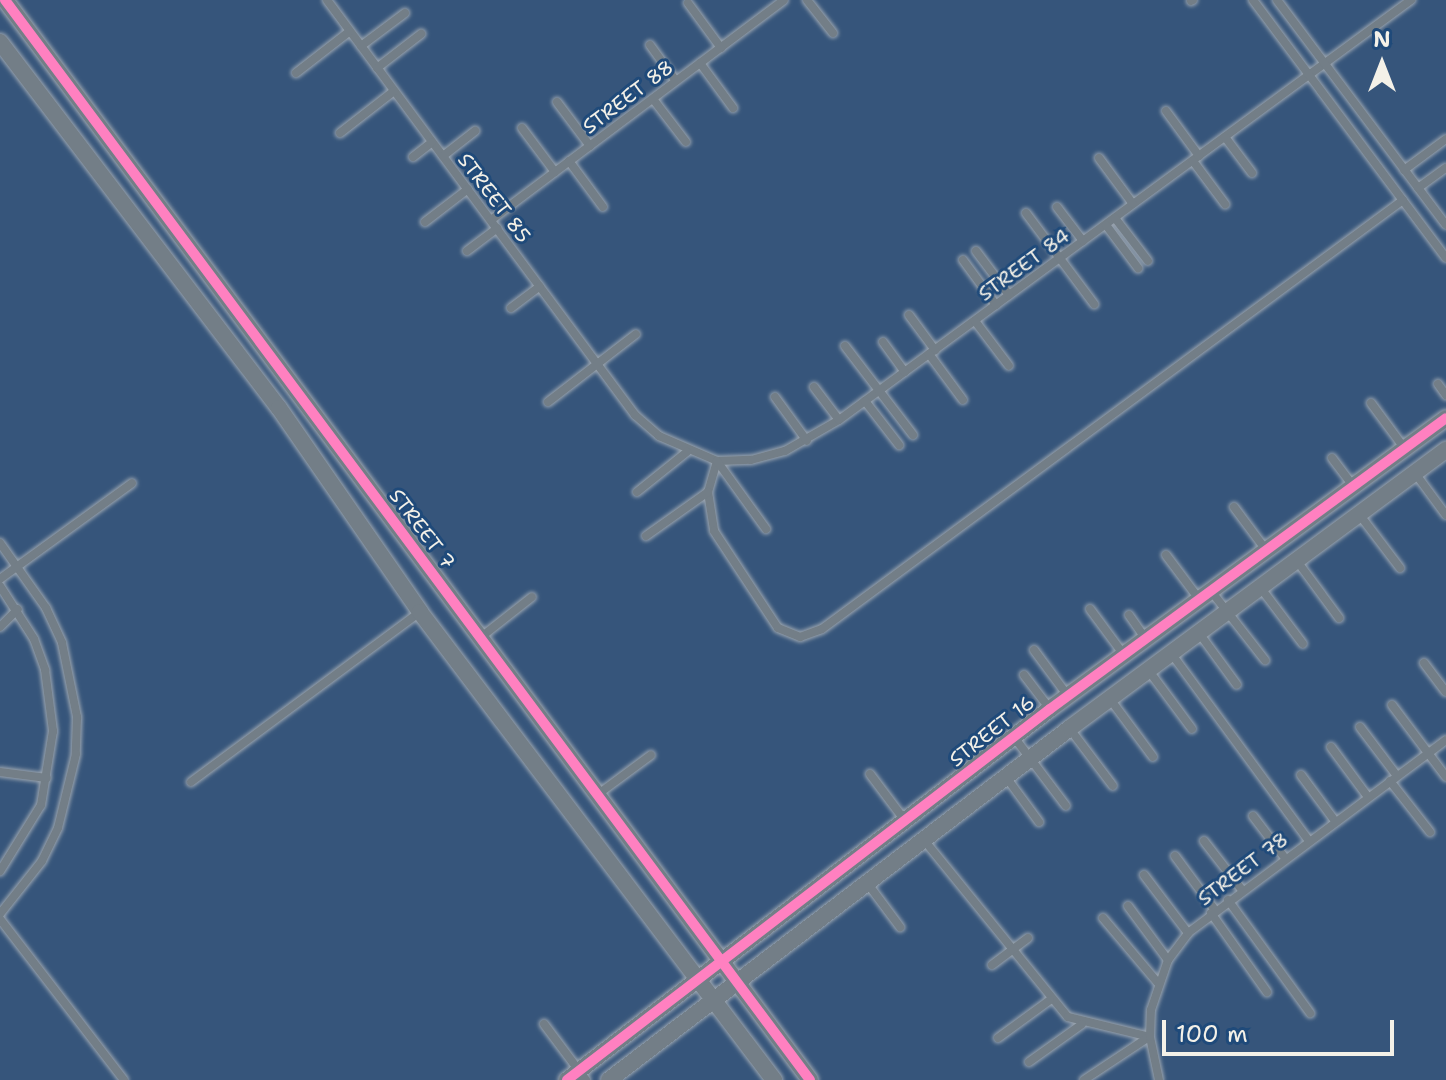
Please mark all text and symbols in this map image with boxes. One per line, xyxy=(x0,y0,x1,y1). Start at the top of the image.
north arrow xyxy=(1342,24,1422,104)
text: N xyxy=(1373,25,1391,54)
street label: STREET 88 xyxy=(578,55,678,139)
street label: STREET 85 xyxy=(453,148,535,248)
street label: STREET 84 xyxy=(974,224,1074,306)
street label: STREET 7 xyxy=(384,484,460,574)
street label: STREET 16 xyxy=(944,690,1040,772)
street label: STREET 78 xyxy=(1193,827,1293,911)
scale bar xyxy=(1166,1004,1398,1054)
text: 100 m xyxy=(1176,1018,1248,1050)

